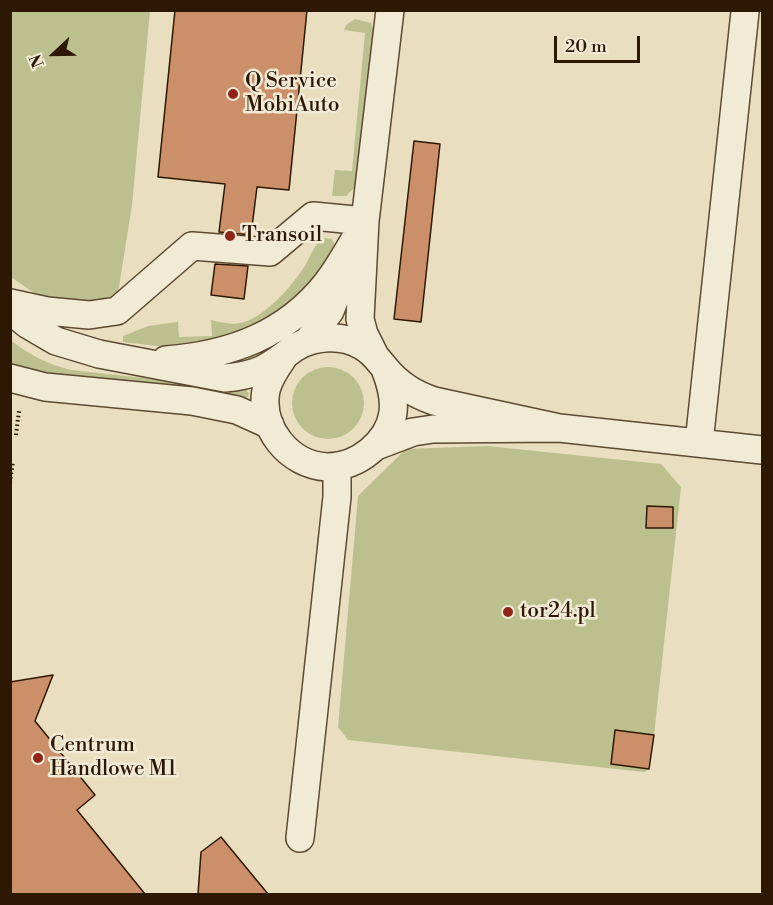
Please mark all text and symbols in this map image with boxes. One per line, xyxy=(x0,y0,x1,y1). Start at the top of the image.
north arrow xyxy=(24,24,84,84)
scale bar xyxy=(557,24,642,62)
text: 20 m xyxy=(565,35,607,58)
text: N xyxy=(26,51,49,70)
place label: Q Service MobiAuto xyxy=(245,69,339,119)
marker: Q Service MobiAuto xyxy=(226,87,240,101)
place label: Transoil xyxy=(242,223,322,249)
marker: Transoil xyxy=(223,229,237,243)
place label: tor24.pl xyxy=(520,599,596,625)
marker: tor24.pl xyxy=(501,605,515,619)
place label: Centrum Handlowe M1 xyxy=(50,733,176,783)
marker: Centrum Handlowe M1 xyxy=(31,751,45,765)

